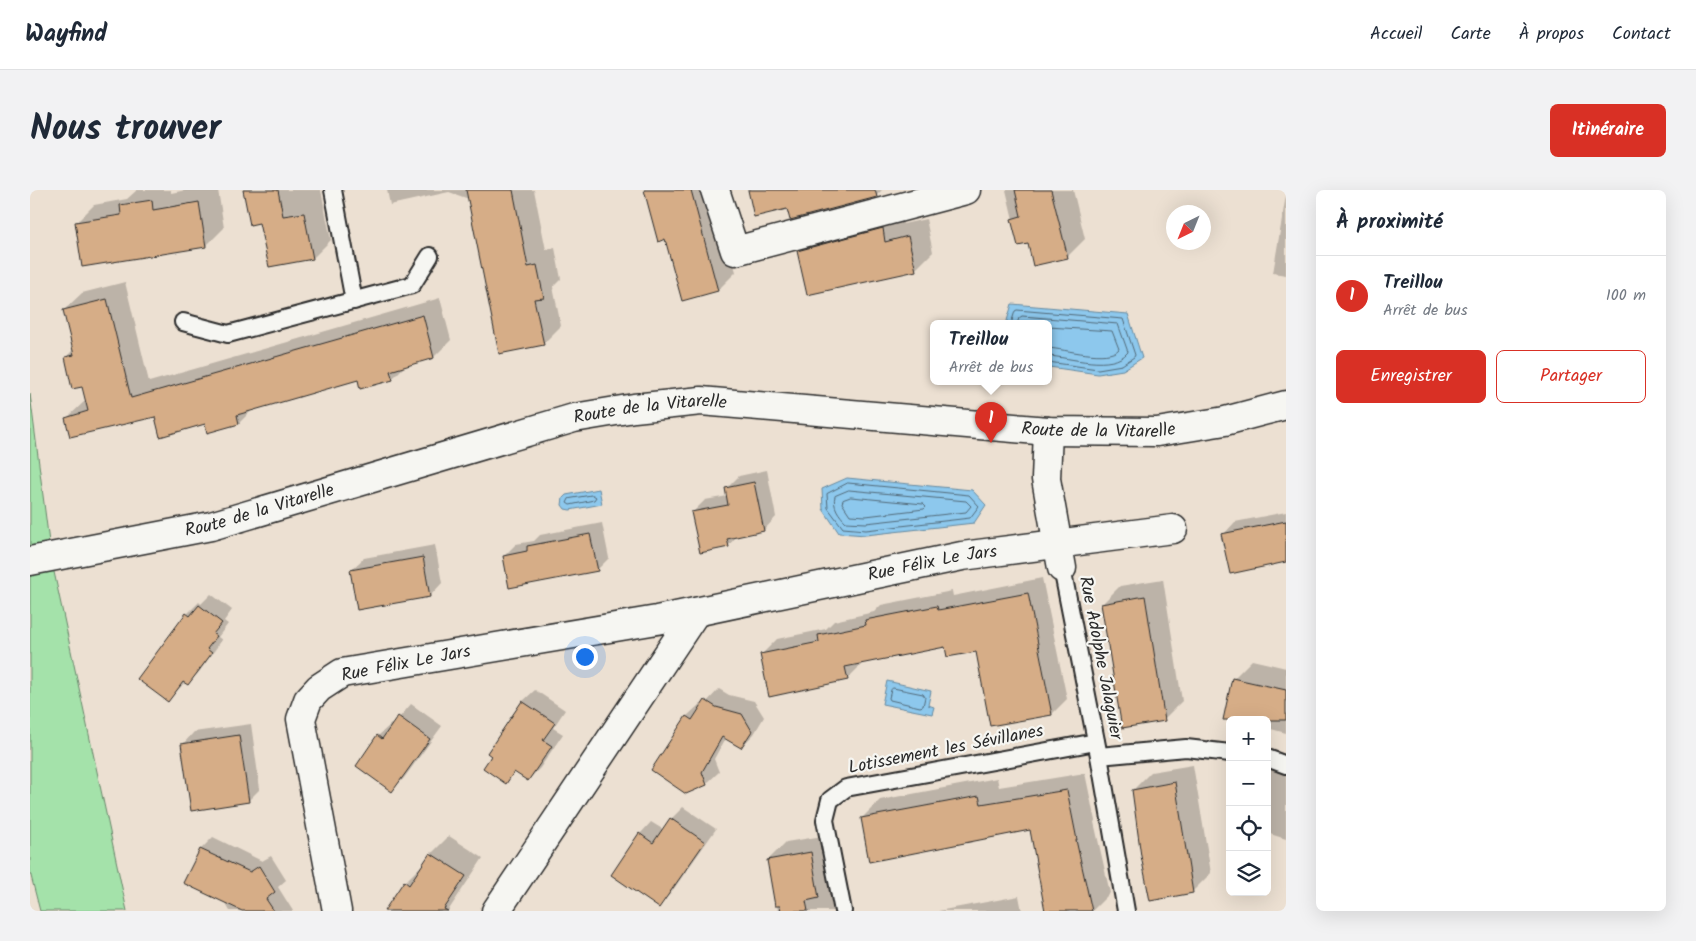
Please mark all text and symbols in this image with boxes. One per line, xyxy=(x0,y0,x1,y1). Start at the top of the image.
text: Wayfind xyxy=(25,15,107,54)
text: Accueil xyxy=(1370,20,1423,49)
text: Carte xyxy=(1451,20,1491,49)
text: À propos xyxy=(1519,20,1584,49)
text: Contact xyxy=(1612,20,1671,49)
text: Nous trouver xyxy=(30,102,221,158)
button: Itinéraire xyxy=(1550,104,1666,157)
north arrow xyxy=(1166,205,1211,250)
text: À proximité xyxy=(1336,206,1443,239)
text: Treillou xyxy=(1383,268,1442,298)
text: 1 xyxy=(1350,283,1354,308)
text: 100 m xyxy=(1606,283,1646,308)
text: Arrêt de bus xyxy=(1383,298,1467,323)
popup xyxy=(930,320,1052,385)
text: Treillou xyxy=(949,325,1008,355)
button: Enregistrer xyxy=(1336,350,1486,403)
button: Partager xyxy=(1496,350,1646,403)
text: Arrêt de bus xyxy=(949,355,1033,380)
street label: Route de la Vitarelle xyxy=(571,386,728,432)
pin: 1 xyxy=(975,402,1007,443)
street label: Route de la Vitarelle xyxy=(1020,414,1178,447)
street label: Route de la Vitarelle xyxy=(182,476,338,545)
street label: Rue Félix Le Jars xyxy=(865,537,999,590)
street label: Rue Adolphe Jalaguier xyxy=(1070,574,1130,743)
street label: Rue Félix Le Jars xyxy=(339,637,473,691)
your location xyxy=(572,644,598,670)
map controls xyxy=(1226,716,1271,896)
button: + xyxy=(1226,716,1271,761)
street label: Lotissement les Sévillanes xyxy=(846,717,1046,783)
button: − xyxy=(1226,761,1271,806)
button: locate xyxy=(1226,806,1271,851)
button: layers xyxy=(1226,851,1271,896)

